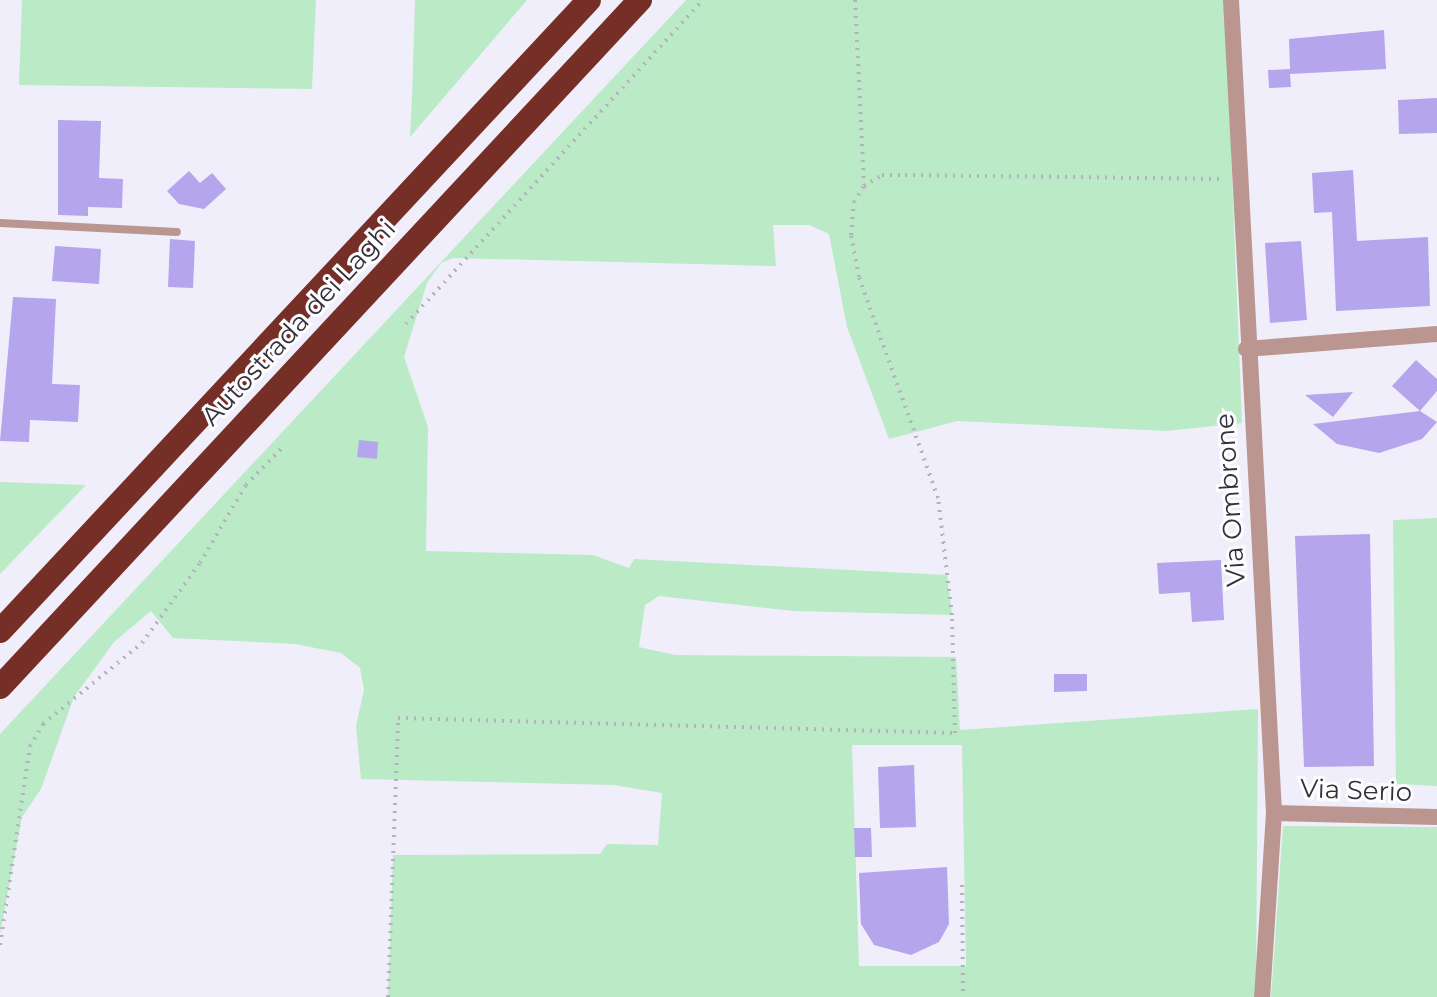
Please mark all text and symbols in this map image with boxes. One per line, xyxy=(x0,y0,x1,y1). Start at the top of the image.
street label: Autostrada dei Laghi xyxy=(195,214,403,432)
street label: Via Ombrone xyxy=(1209,412,1253,588)
street label: Via Serio xyxy=(1299,773,1413,809)

